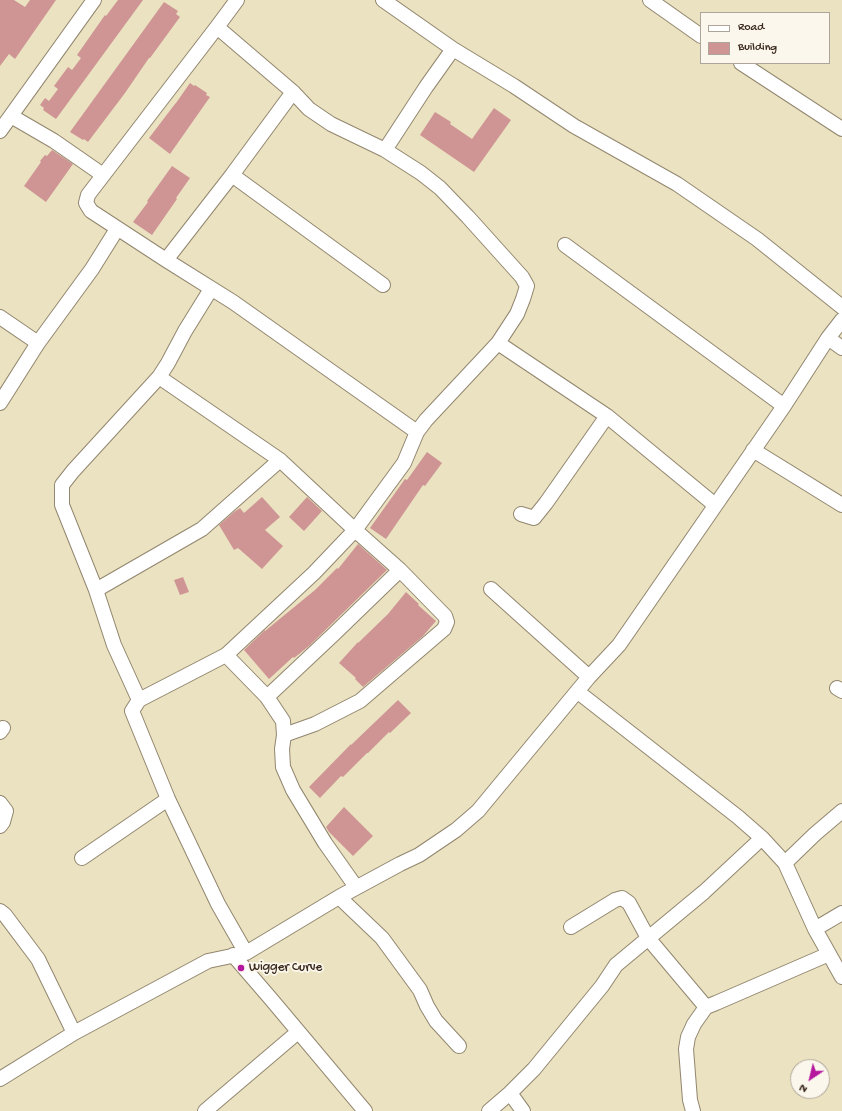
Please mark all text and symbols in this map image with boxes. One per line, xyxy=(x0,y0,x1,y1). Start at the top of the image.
legend xyxy=(700,12,830,64)
text: Road xyxy=(738,21,764,35)
text: Building xyxy=(738,41,777,55)
place label: Wigger Curve xyxy=(249,960,322,976)
marker: Wigger Curve xyxy=(236,963,246,973)
north arrow xyxy=(790,1059,830,1099)
text: N xyxy=(797,1081,810,1095)

